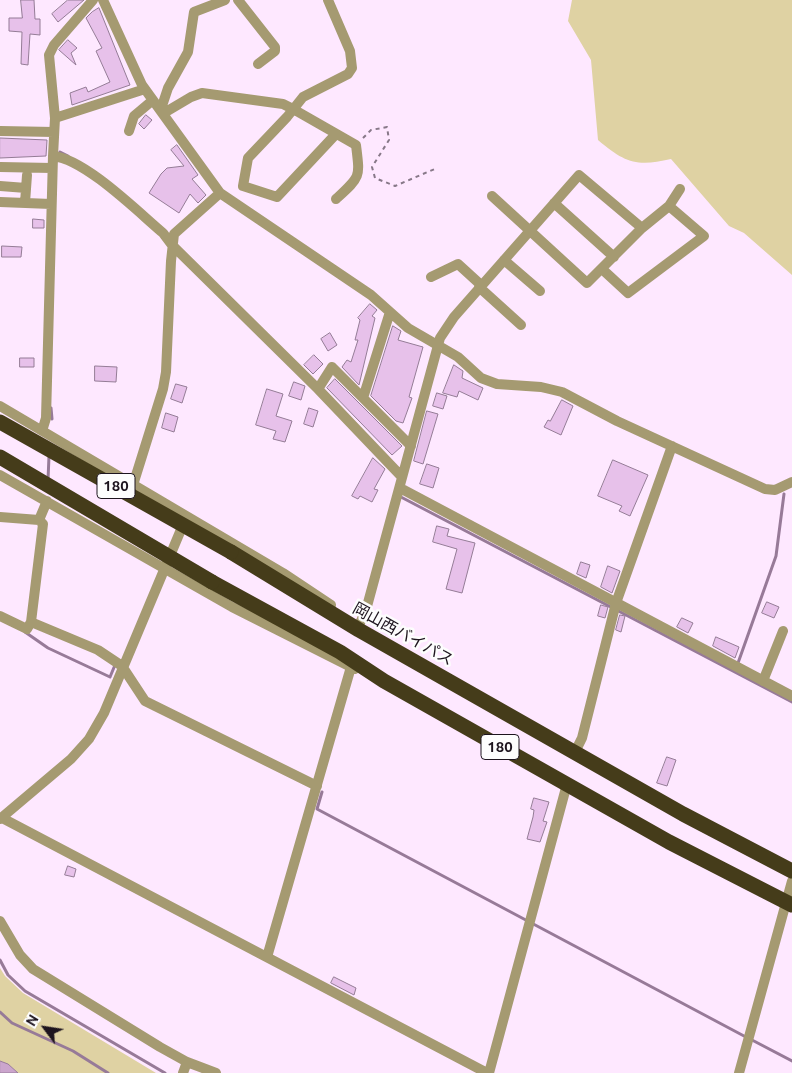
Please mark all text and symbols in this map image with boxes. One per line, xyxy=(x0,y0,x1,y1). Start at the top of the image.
road number: 180 xyxy=(97,474,135,498)
street label: 岡山西バイパス xyxy=(349,598,457,670)
road number: 180 xyxy=(481,734,519,760)
north arrow xyxy=(20,1003,70,1053)
text: N xyxy=(23,1012,42,1029)

